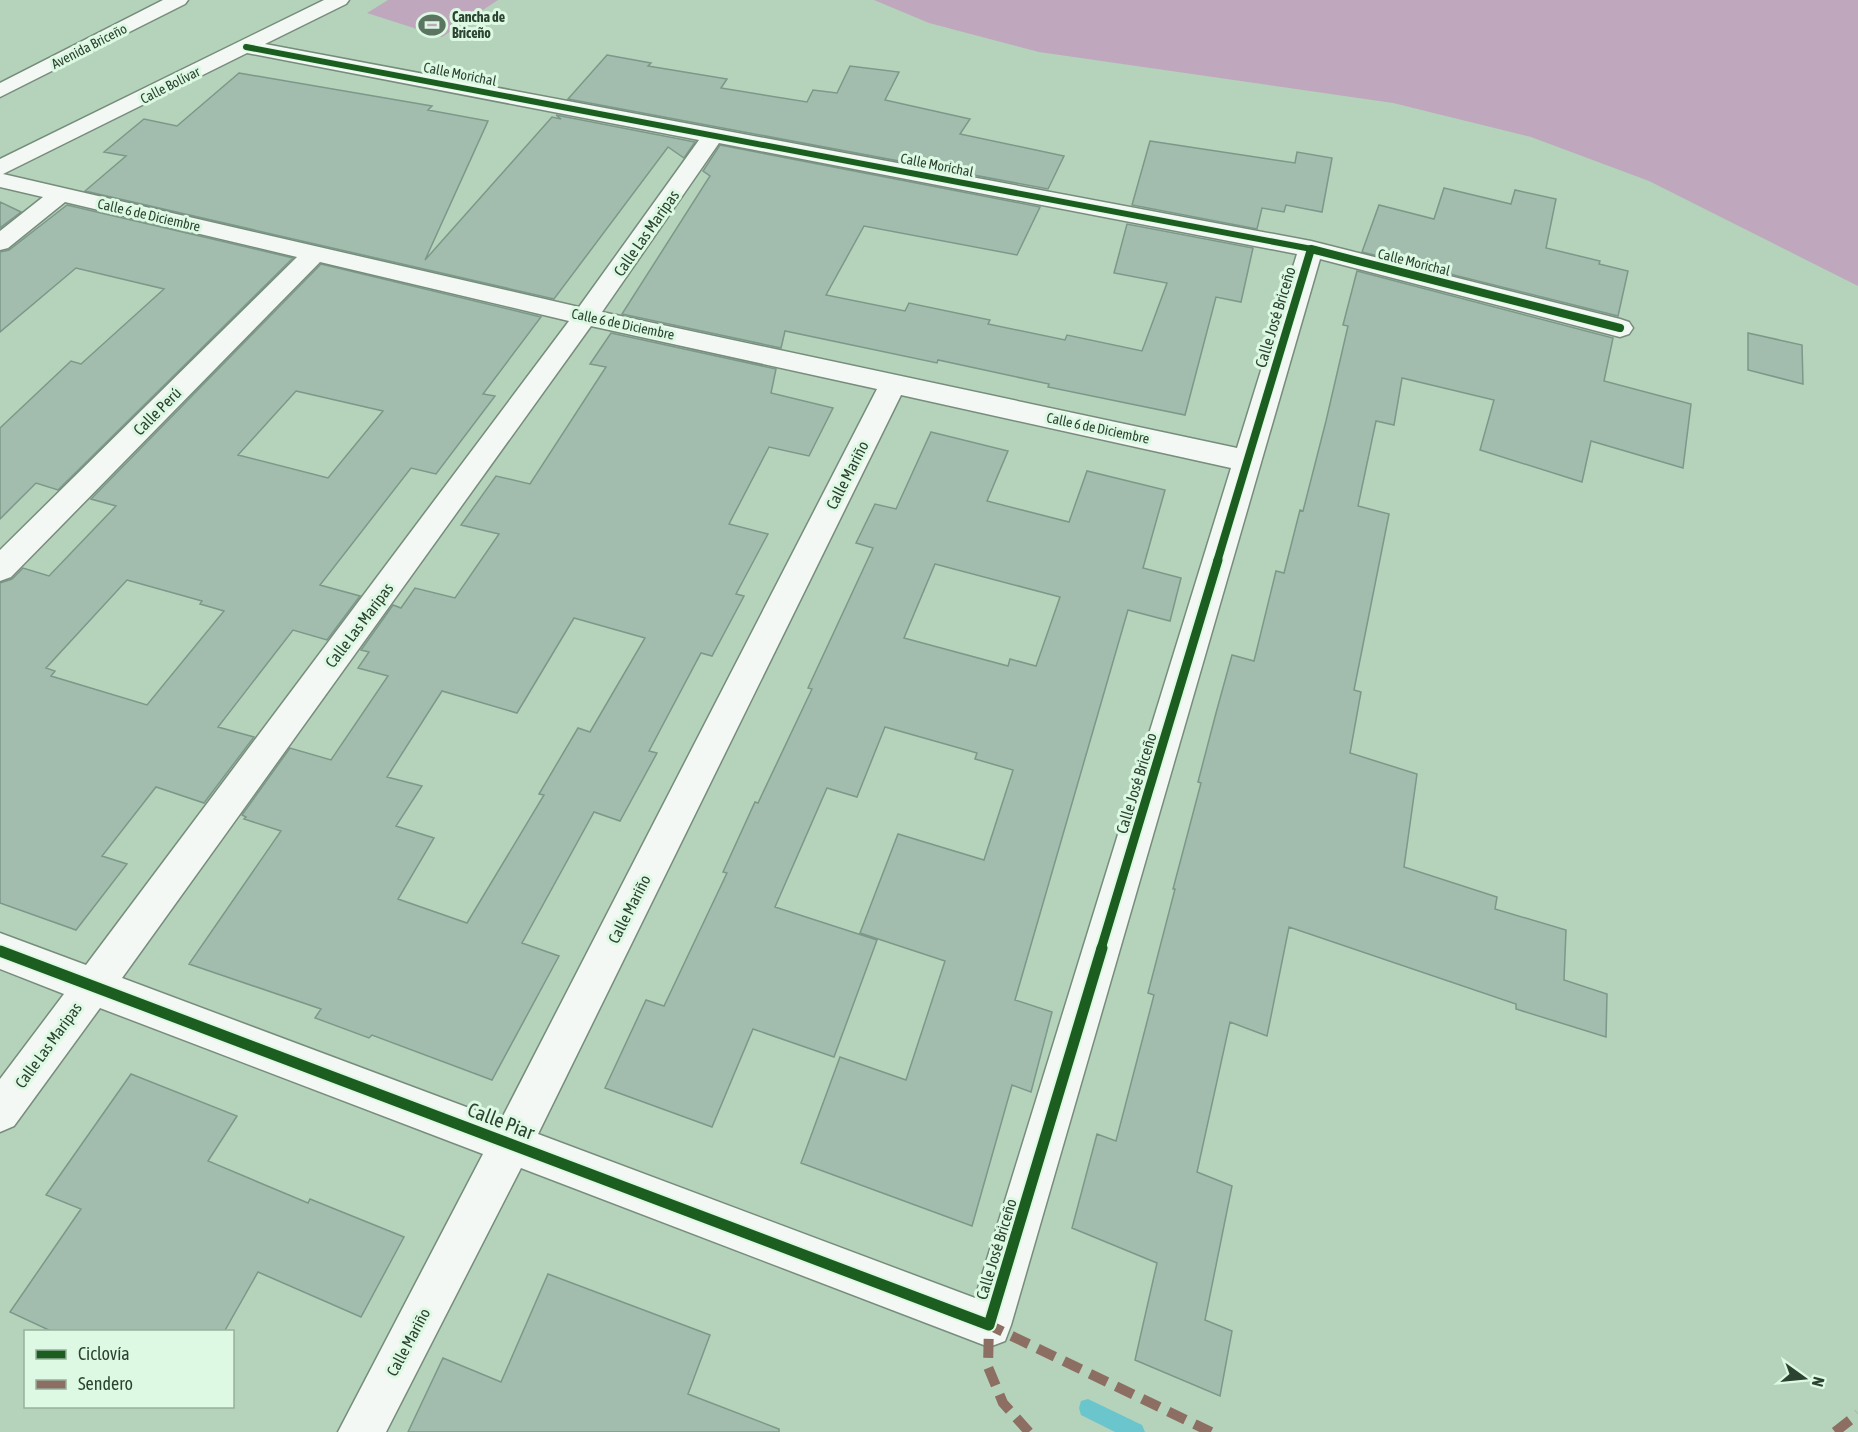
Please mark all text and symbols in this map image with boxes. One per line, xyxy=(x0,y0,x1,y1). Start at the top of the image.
place label: Cancha de Briceño xyxy=(452,9,505,41)
sports icon: Cancha de Briceño xyxy=(417,10,447,40)
street label: Avenida Briceño xyxy=(48,20,130,72)
street label: Calle Morichal xyxy=(422,59,498,89)
street label: Calle Bolívar xyxy=(138,63,203,107)
street label: Calle Morichal xyxy=(899,150,975,180)
street label: Calle Las Maripas xyxy=(610,186,683,280)
street label: Calle 6 de Diciembre xyxy=(96,195,202,235)
street label: Calle Morichal xyxy=(1376,245,1452,279)
street label: Calle José Briceño xyxy=(1251,264,1299,370)
street label: Calle 6 de Diciembre xyxy=(570,305,676,343)
street label: Calle Perú xyxy=(129,383,185,439)
street label: Calle 6 de Diciembre xyxy=(1045,409,1151,447)
street label: Calle Mariño xyxy=(822,438,872,512)
street label: Calle Las Maripas xyxy=(321,579,398,671)
street label: Calle José Briceño xyxy=(1112,730,1160,836)
street label: Calle Mariño xyxy=(604,872,654,946)
street label: Calle Las Maripas xyxy=(11,999,86,1092)
street label: Calle Piar xyxy=(465,1097,539,1144)
street label: Calle José Briceño xyxy=(972,1196,1020,1302)
street label: Calle Mariño xyxy=(383,1305,433,1379)
legend xyxy=(24,1330,234,1408)
text: Ciclovía xyxy=(78,1343,130,1364)
north arrow xyxy=(1774,1348,1834,1408)
text: Sendero xyxy=(78,1373,133,1394)
text: N xyxy=(1809,1375,1828,1389)

